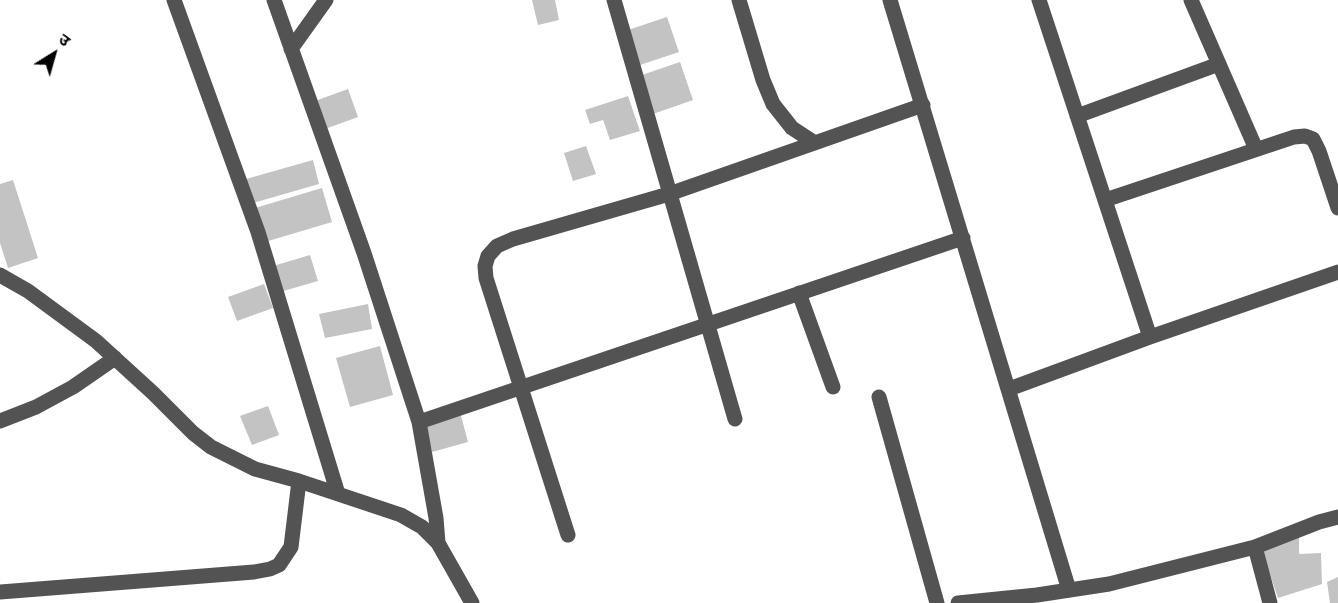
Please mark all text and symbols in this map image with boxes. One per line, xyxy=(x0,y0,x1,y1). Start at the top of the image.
north arrow xyxy=(24,24,84,84)
text: उ xyxy=(55,29,75,50)

